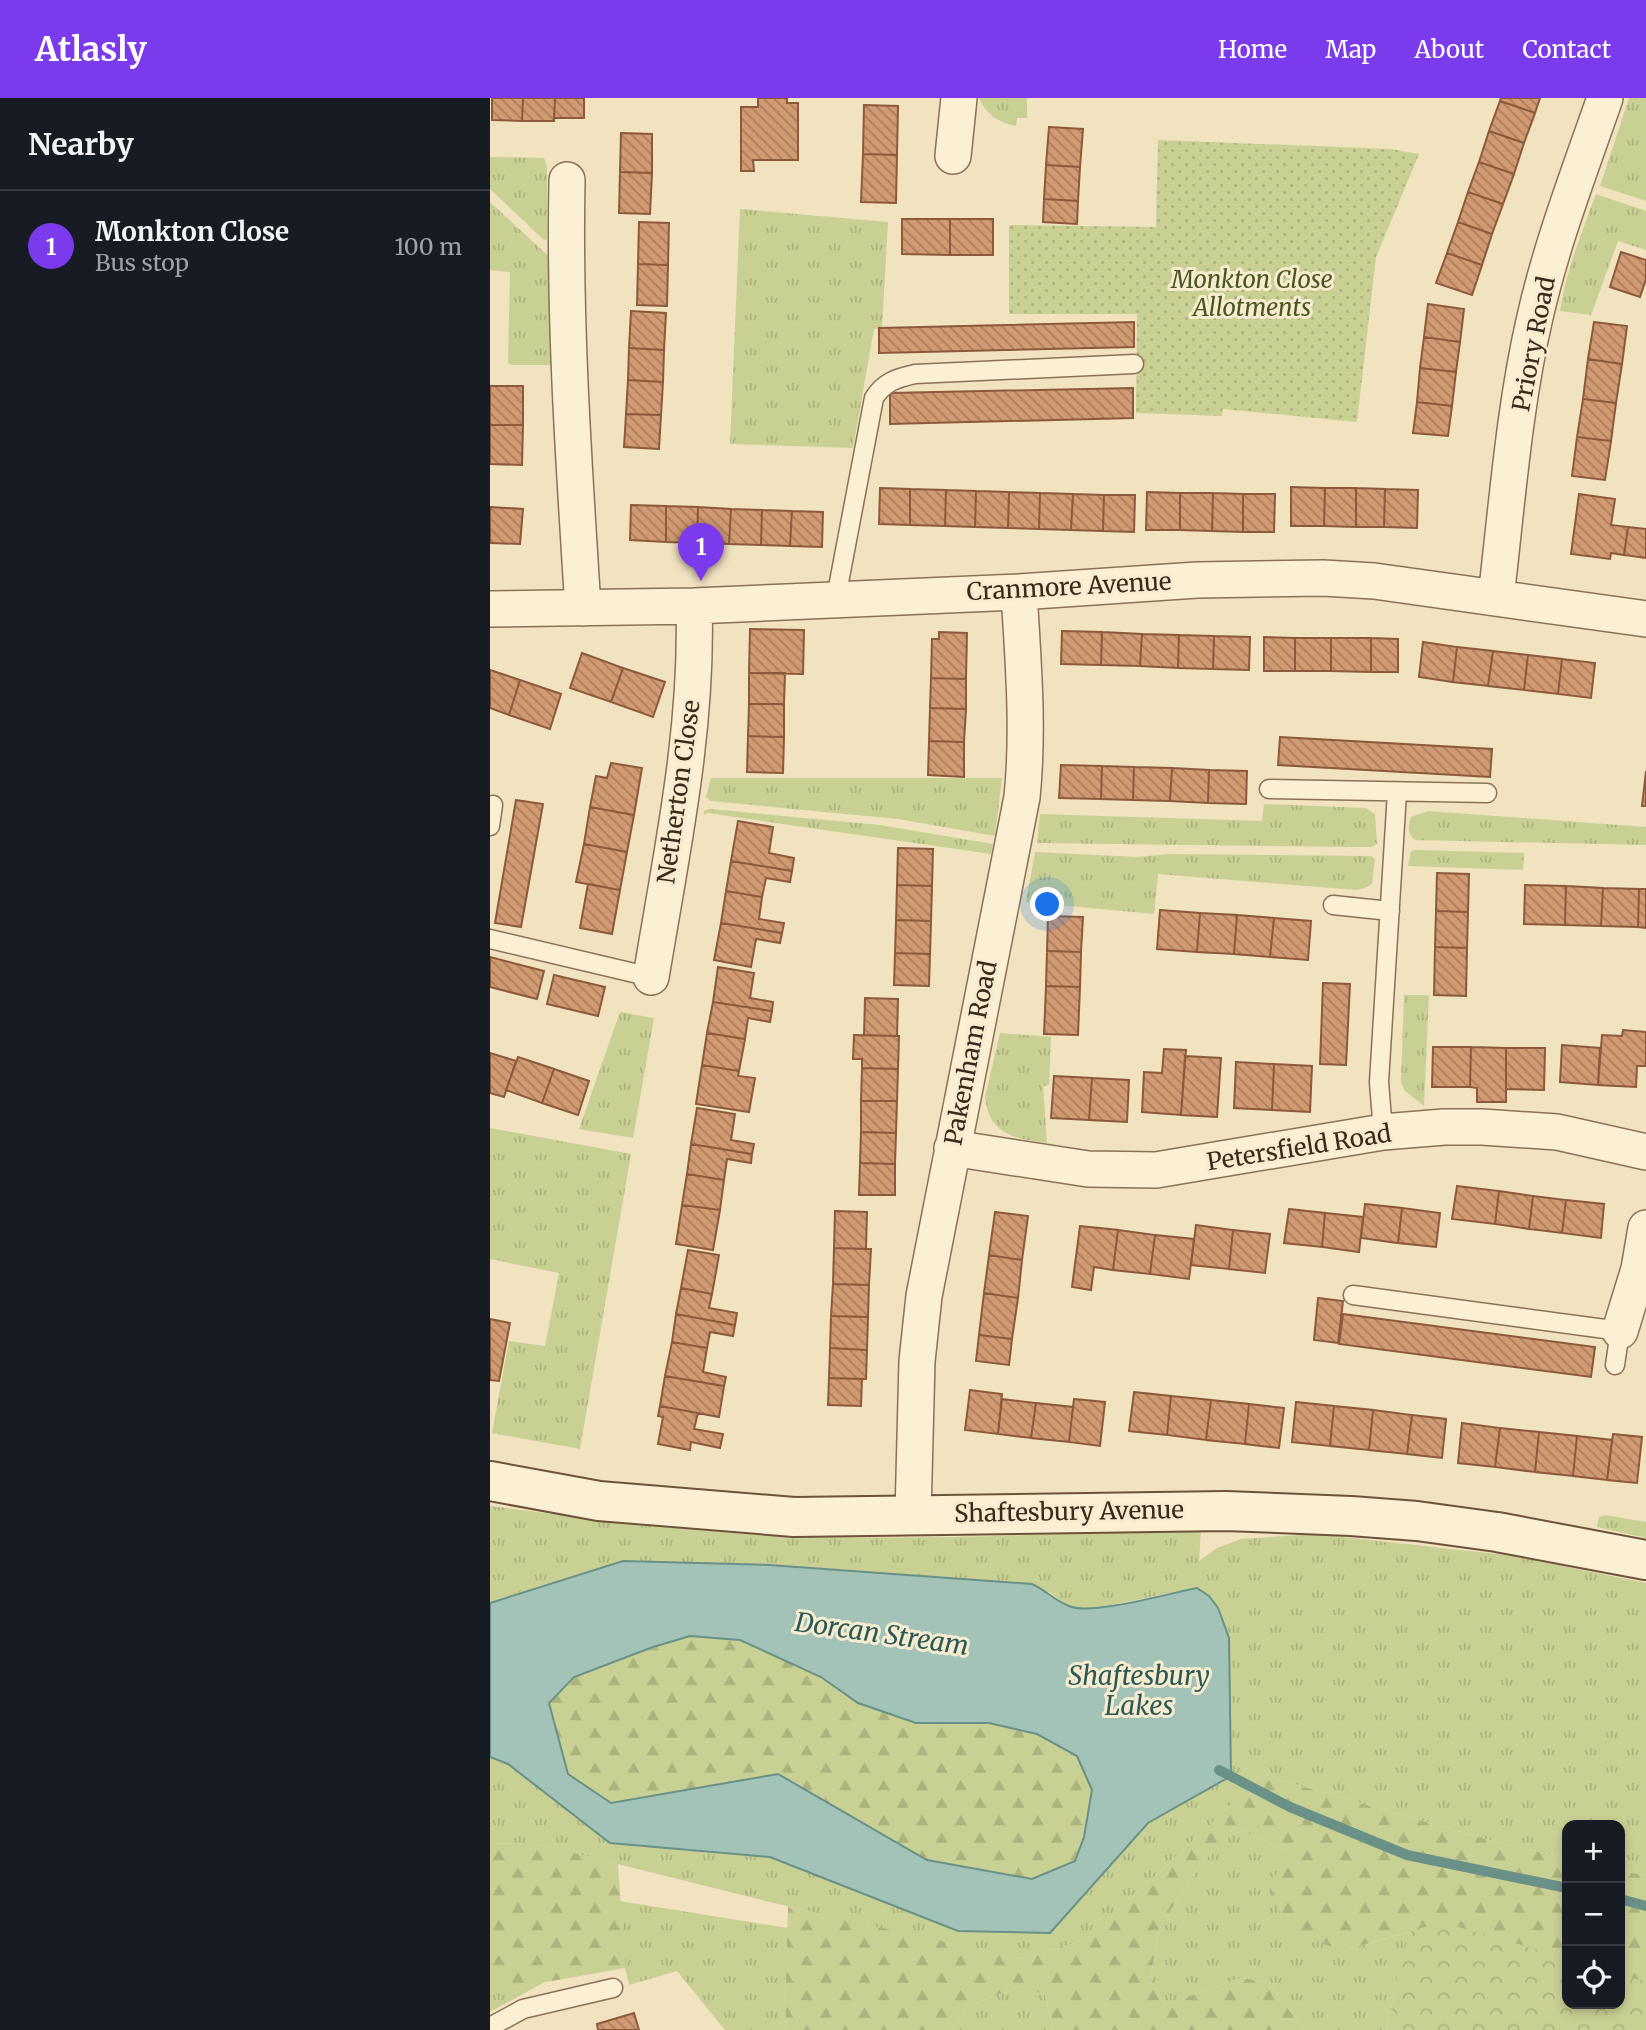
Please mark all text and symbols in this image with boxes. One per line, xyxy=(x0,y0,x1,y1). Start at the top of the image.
text: Atlasly xyxy=(35,29,147,70)
text: Home xyxy=(1218,34,1287,65)
text: Map xyxy=(1325,34,1376,65)
text: About xyxy=(1414,34,1484,65)
text: Contact xyxy=(1522,34,1611,65)
text: Nearby xyxy=(28,125,134,163)
text: Monkton Close xyxy=(95,215,289,248)
text: 1 xyxy=(46,232,56,261)
text: 100 m xyxy=(394,232,462,261)
text: Bus stop xyxy=(95,248,189,277)
park label: Monkton Close Allotments xyxy=(1170,264,1333,323)
street label: Priory Road xyxy=(1505,274,1562,414)
pin: 1 xyxy=(678,523,724,581)
street label: Cranmore Avenue xyxy=(966,566,1172,607)
street label: Netherton Close xyxy=(650,698,707,886)
your location xyxy=(1030,887,1064,921)
street label: Pakenham Road xyxy=(937,958,1004,1148)
street label: Petersfield Road xyxy=(1204,1118,1393,1177)
street label: Shaftesbury Avenue xyxy=(954,1494,1184,1529)
water label: Dorcan Stream xyxy=(792,1605,971,1662)
water label: Shaftesbury Lakes xyxy=(1068,1659,1210,1722)
map controls xyxy=(1562,1820,1625,2009)
button: + xyxy=(1562,1820,1625,1883)
button: − xyxy=(1562,1883,1625,1946)
button: locate xyxy=(1562,1946,1625,2009)

